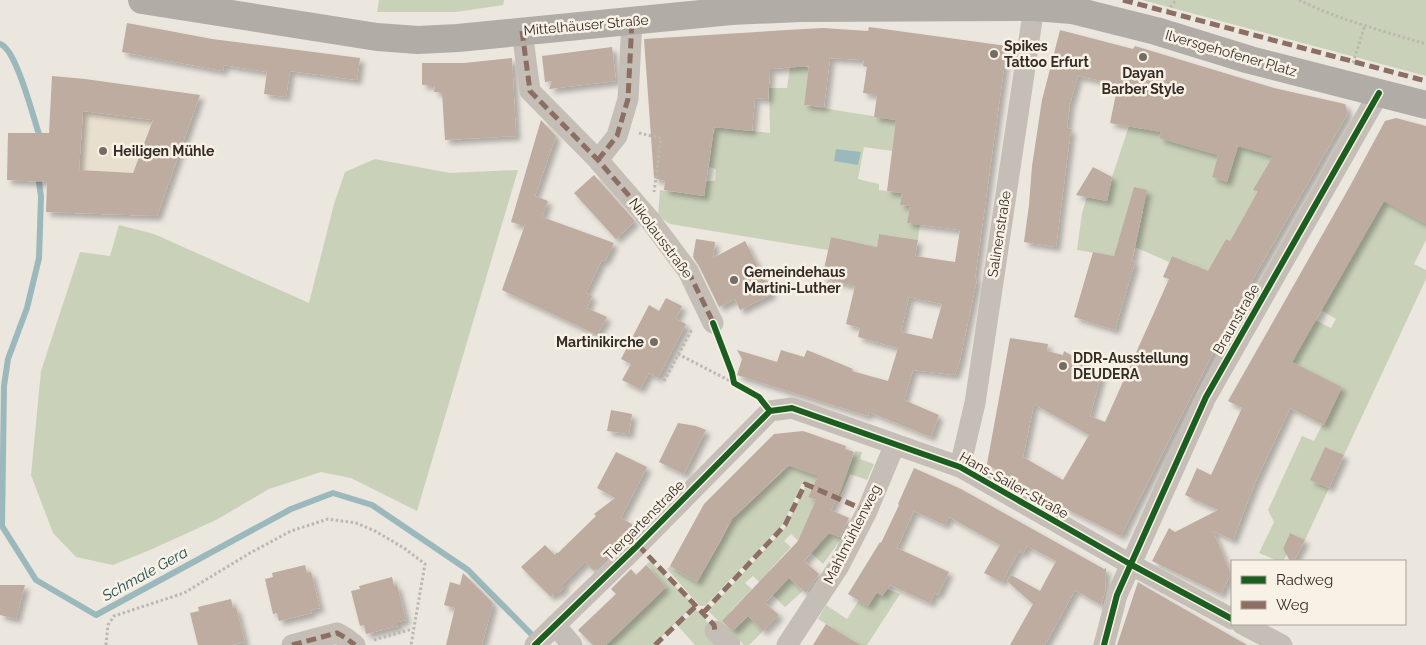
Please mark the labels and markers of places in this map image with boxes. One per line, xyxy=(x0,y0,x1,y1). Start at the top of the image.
place label: Spikes Tattoo Erfurt xyxy=(1004,38,1089,70)
marker: Spikes Tattoo Erfurt xyxy=(988,48,1000,60)
marker: Dayan Barber Style xyxy=(1137,51,1149,63)
place label: Dayan Barber Style xyxy=(1102,65,1185,97)
place label: Heiligen Mühle xyxy=(113,143,215,159)
marker: Heiligen Mühle xyxy=(97,145,109,157)
place label: Gemeindehaus Martini-Luther xyxy=(744,264,846,296)
marker: Gemeindehaus Martini-Luther xyxy=(728,274,740,286)
place label: Martinikirche xyxy=(556,334,645,350)
marker: Martinikirche xyxy=(648,336,660,348)
place label: DDR-Ausstellung DEUDERA xyxy=(1073,350,1189,382)
marker: DDR-Ausstellung DEUDERA xyxy=(1057,360,1069,372)

